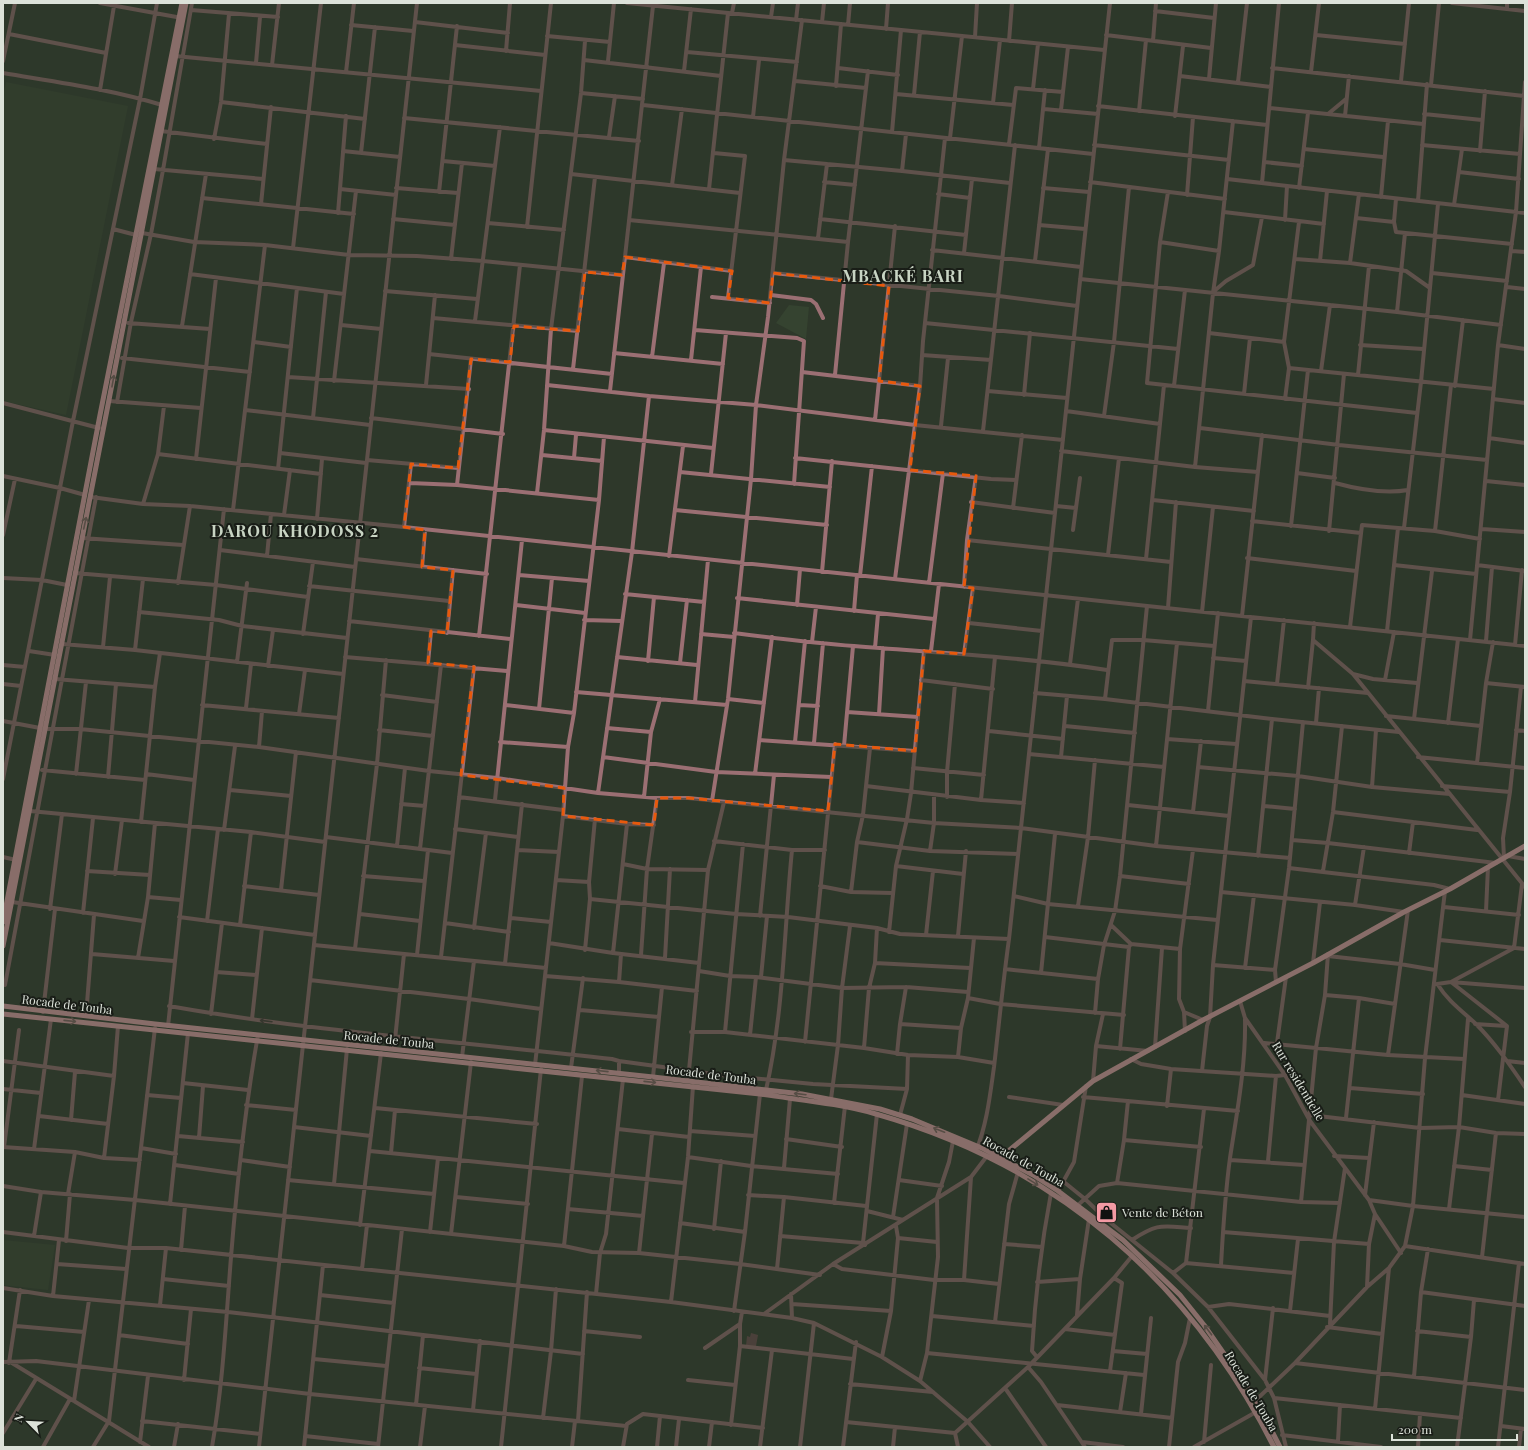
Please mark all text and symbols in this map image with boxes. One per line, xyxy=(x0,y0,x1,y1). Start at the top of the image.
district label: MBACKÉ BARI xyxy=(842,265,964,286)
one-way arrow xyxy=(109,375,117,388)
one-way arrow xyxy=(82,516,90,529)
district label: DAROU KHODOSS 2 xyxy=(211,520,379,541)
street label: Rocade de Touba xyxy=(21,991,113,1017)
one-way arrow xyxy=(63,1017,76,1024)
one-way arrow xyxy=(260,1017,273,1024)
street label: Rocade de Touba xyxy=(343,1026,435,1052)
street label: Rur residentielle xyxy=(1269,1038,1329,1124)
street label: Rocade de Touba xyxy=(665,1061,757,1087)
one-way arrow xyxy=(596,1068,609,1075)
one-way arrow xyxy=(643,1078,656,1086)
one-way arrow xyxy=(794,1090,807,1098)
one-way arrow xyxy=(934,1125,946,1133)
street label: Rocade de Touba xyxy=(980,1132,1068,1190)
one-way arrow xyxy=(1027,1178,1038,1186)
shop icon: Vente de Béton xyxy=(1094,1199,1120,1225)
place label: Vente de Béton xyxy=(1121,1204,1203,1220)
one-way arrow xyxy=(1204,1325,1213,1336)
street label: Rocade de Touba xyxy=(1222,1348,1282,1434)
north arrow xyxy=(8,1402,48,1442)
text: N xyxy=(10,1411,27,1424)
scale bar xyxy=(1392,1416,1517,1442)
text: 200 m xyxy=(1398,1421,1432,1437)

